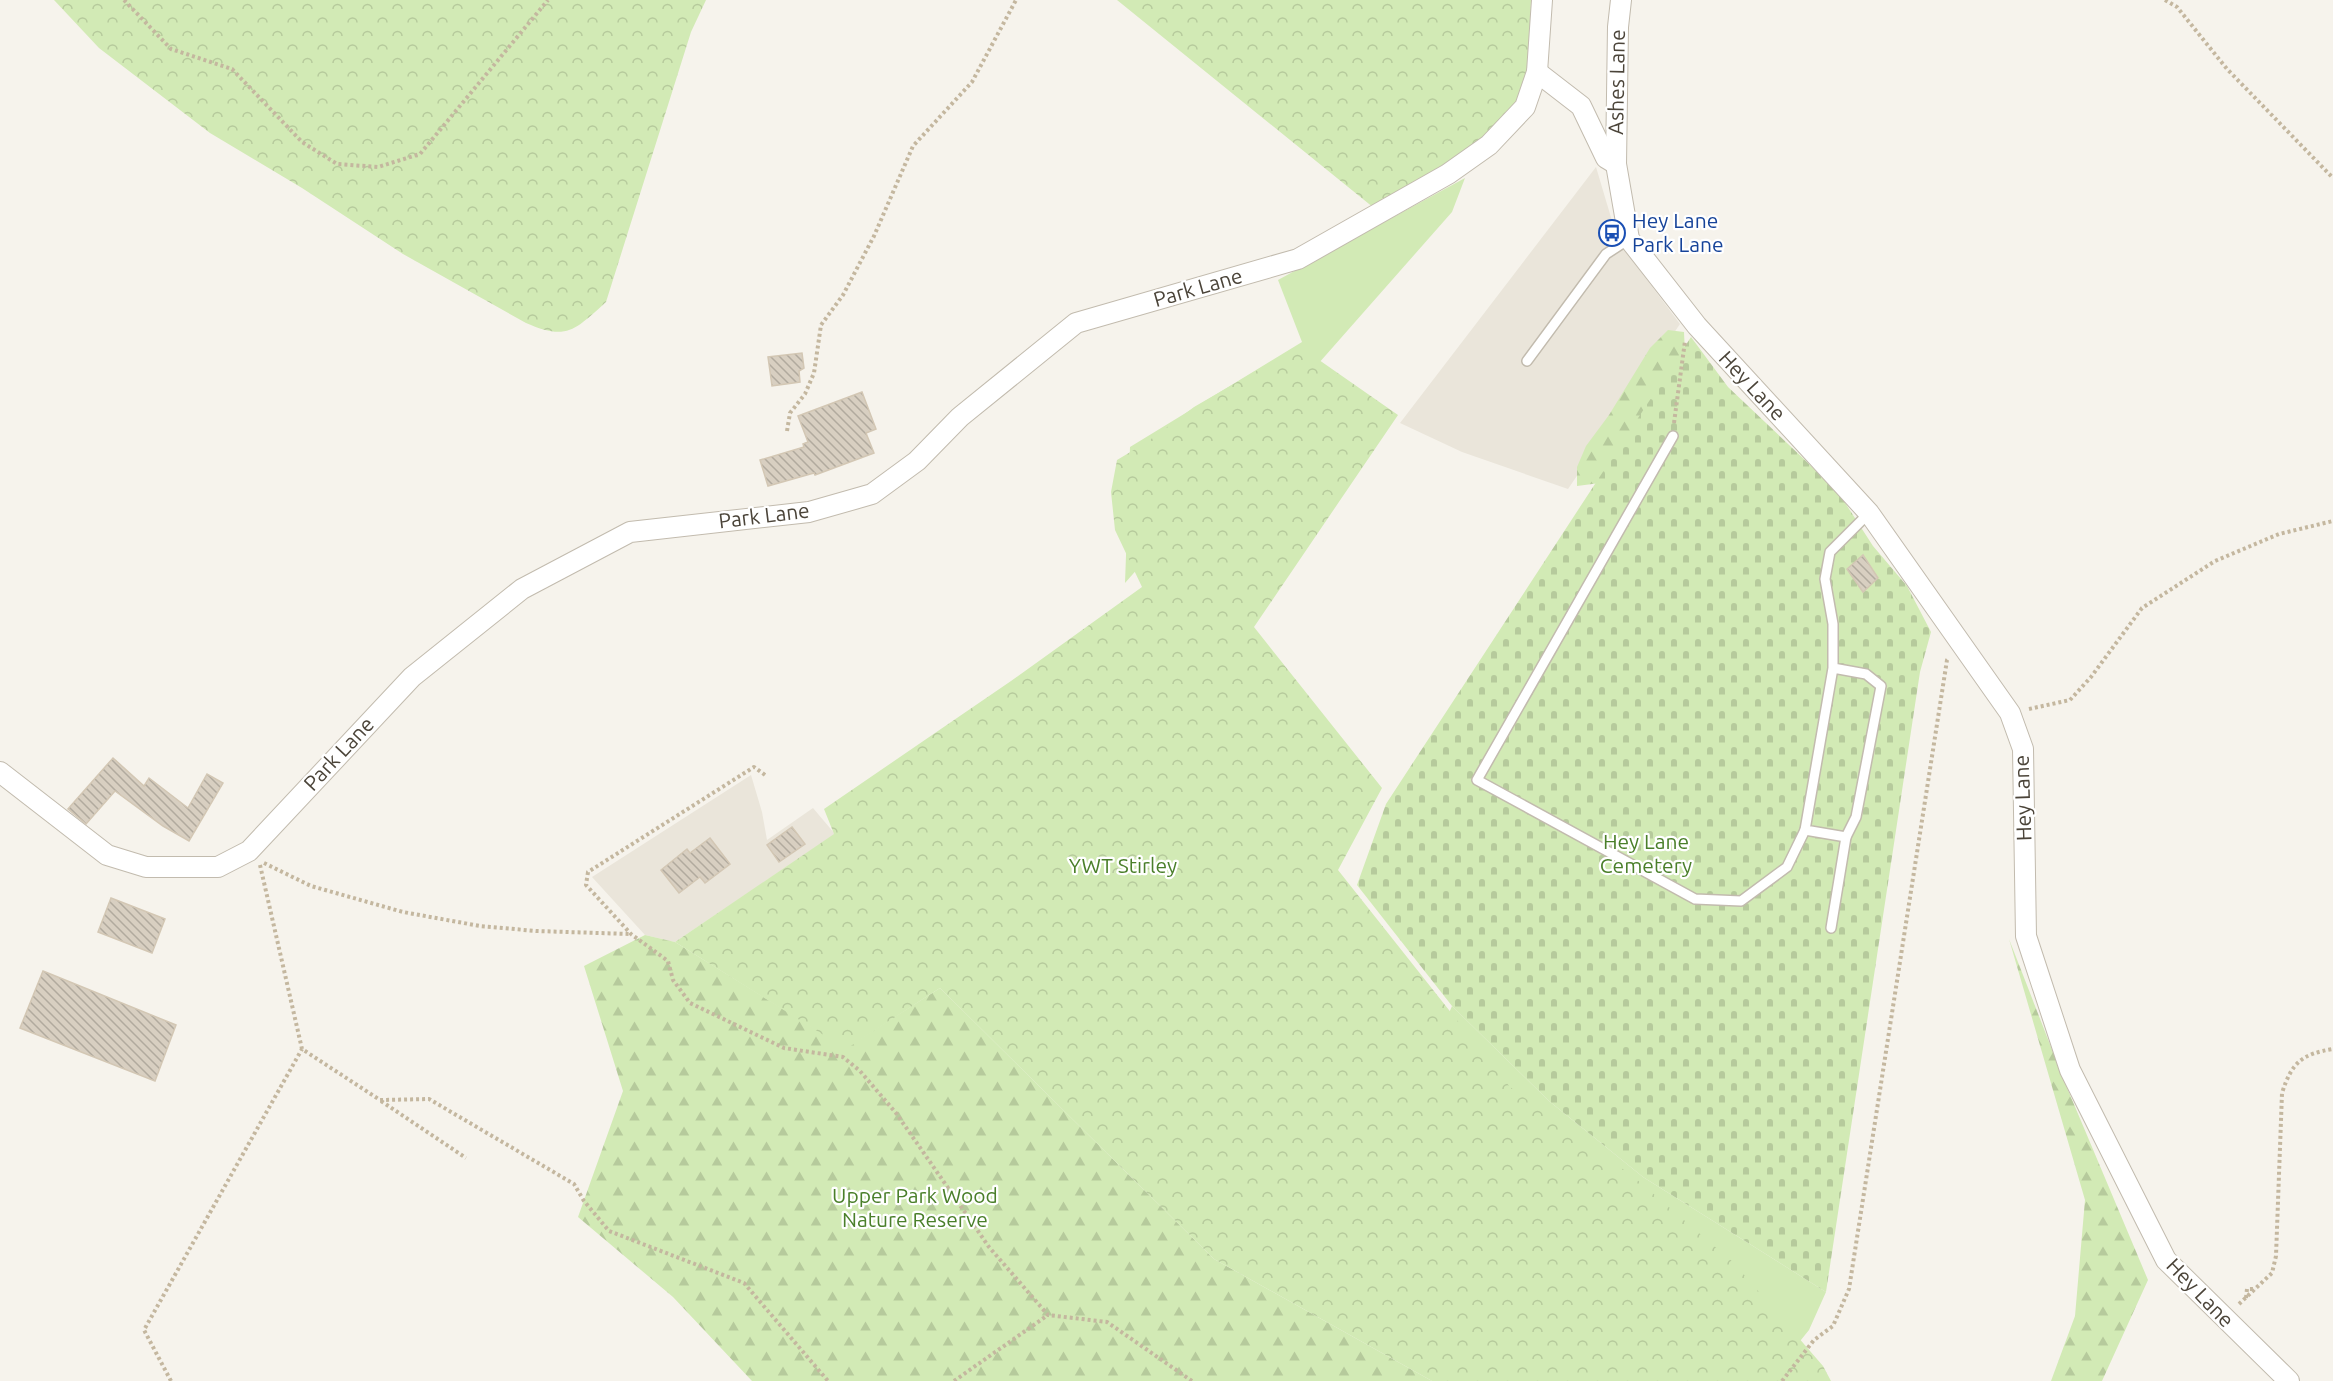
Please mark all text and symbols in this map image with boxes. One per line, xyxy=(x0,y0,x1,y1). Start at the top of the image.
street label: Ashes Lane xyxy=(1603,29,1629,135)
place label: Hey Lane Park Lane xyxy=(1632,208,1724,256)
bus stop icon: Hey Lane Park Lane xyxy=(1597,218,1627,248)
street label: Park Lane xyxy=(1150,263,1245,311)
street label: Hey Lane xyxy=(1715,346,1791,425)
street label: Park Lane xyxy=(717,498,811,533)
street label: Park Lane xyxy=(298,712,378,795)
street label: Hey Lane xyxy=(2009,755,2035,842)
park label: Hey Lane Cemetery xyxy=(1600,829,1692,877)
park label: YWT Stirley xyxy=(1069,853,1177,877)
park label: Upper Park Wood Nature Reserve xyxy=(832,1183,998,1231)
street label: Hey Lane xyxy=(2162,1253,2239,1332)

